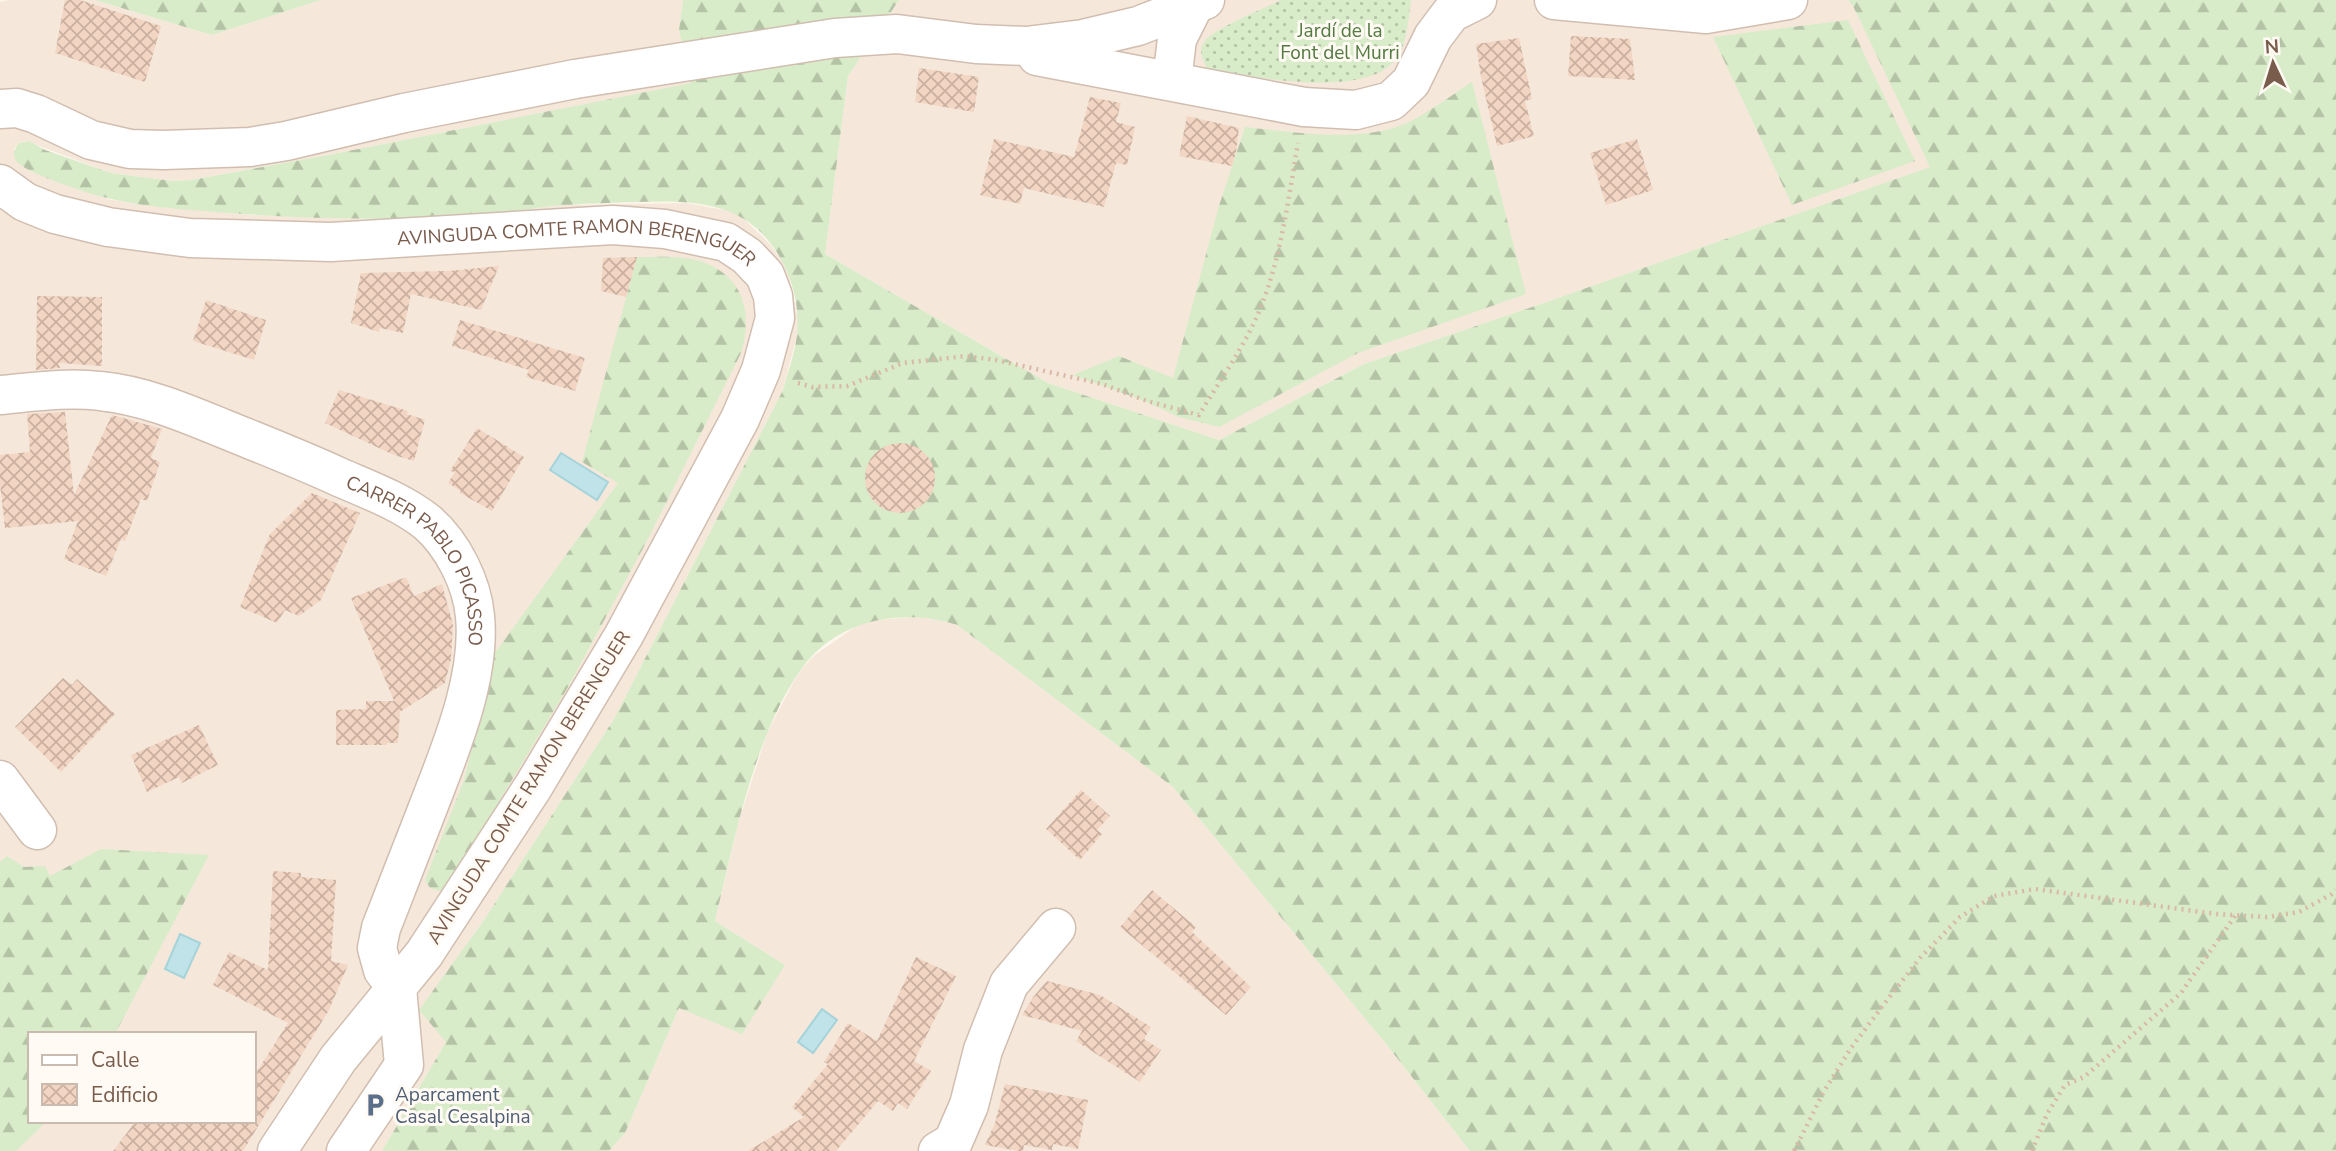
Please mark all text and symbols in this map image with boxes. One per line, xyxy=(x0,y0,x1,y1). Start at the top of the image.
park label: Jardí de la Font del Murri xyxy=(1280,18,1400,66)
north arrow xyxy=(2238,28,2308,98)
text: N xyxy=(2264,34,2280,61)
street label: AVINGUDA COMTE RAMON BERENGUER xyxy=(396,213,762,272)
street label: CARRER PABLO PICASSO xyxy=(342,469,488,646)
street label: AVINGUDA COMTE RAMON BERENGUER xyxy=(421,626,637,949)
legend xyxy=(28,1032,256,1123)
text: Calle xyxy=(91,1046,139,1074)
text: Edificio xyxy=(91,1081,158,1109)
place label: Aparcament Casal Cesalpina xyxy=(395,1082,531,1130)
parking icon: Aparcament Casal Cesalpina xyxy=(361,1091,389,1119)

